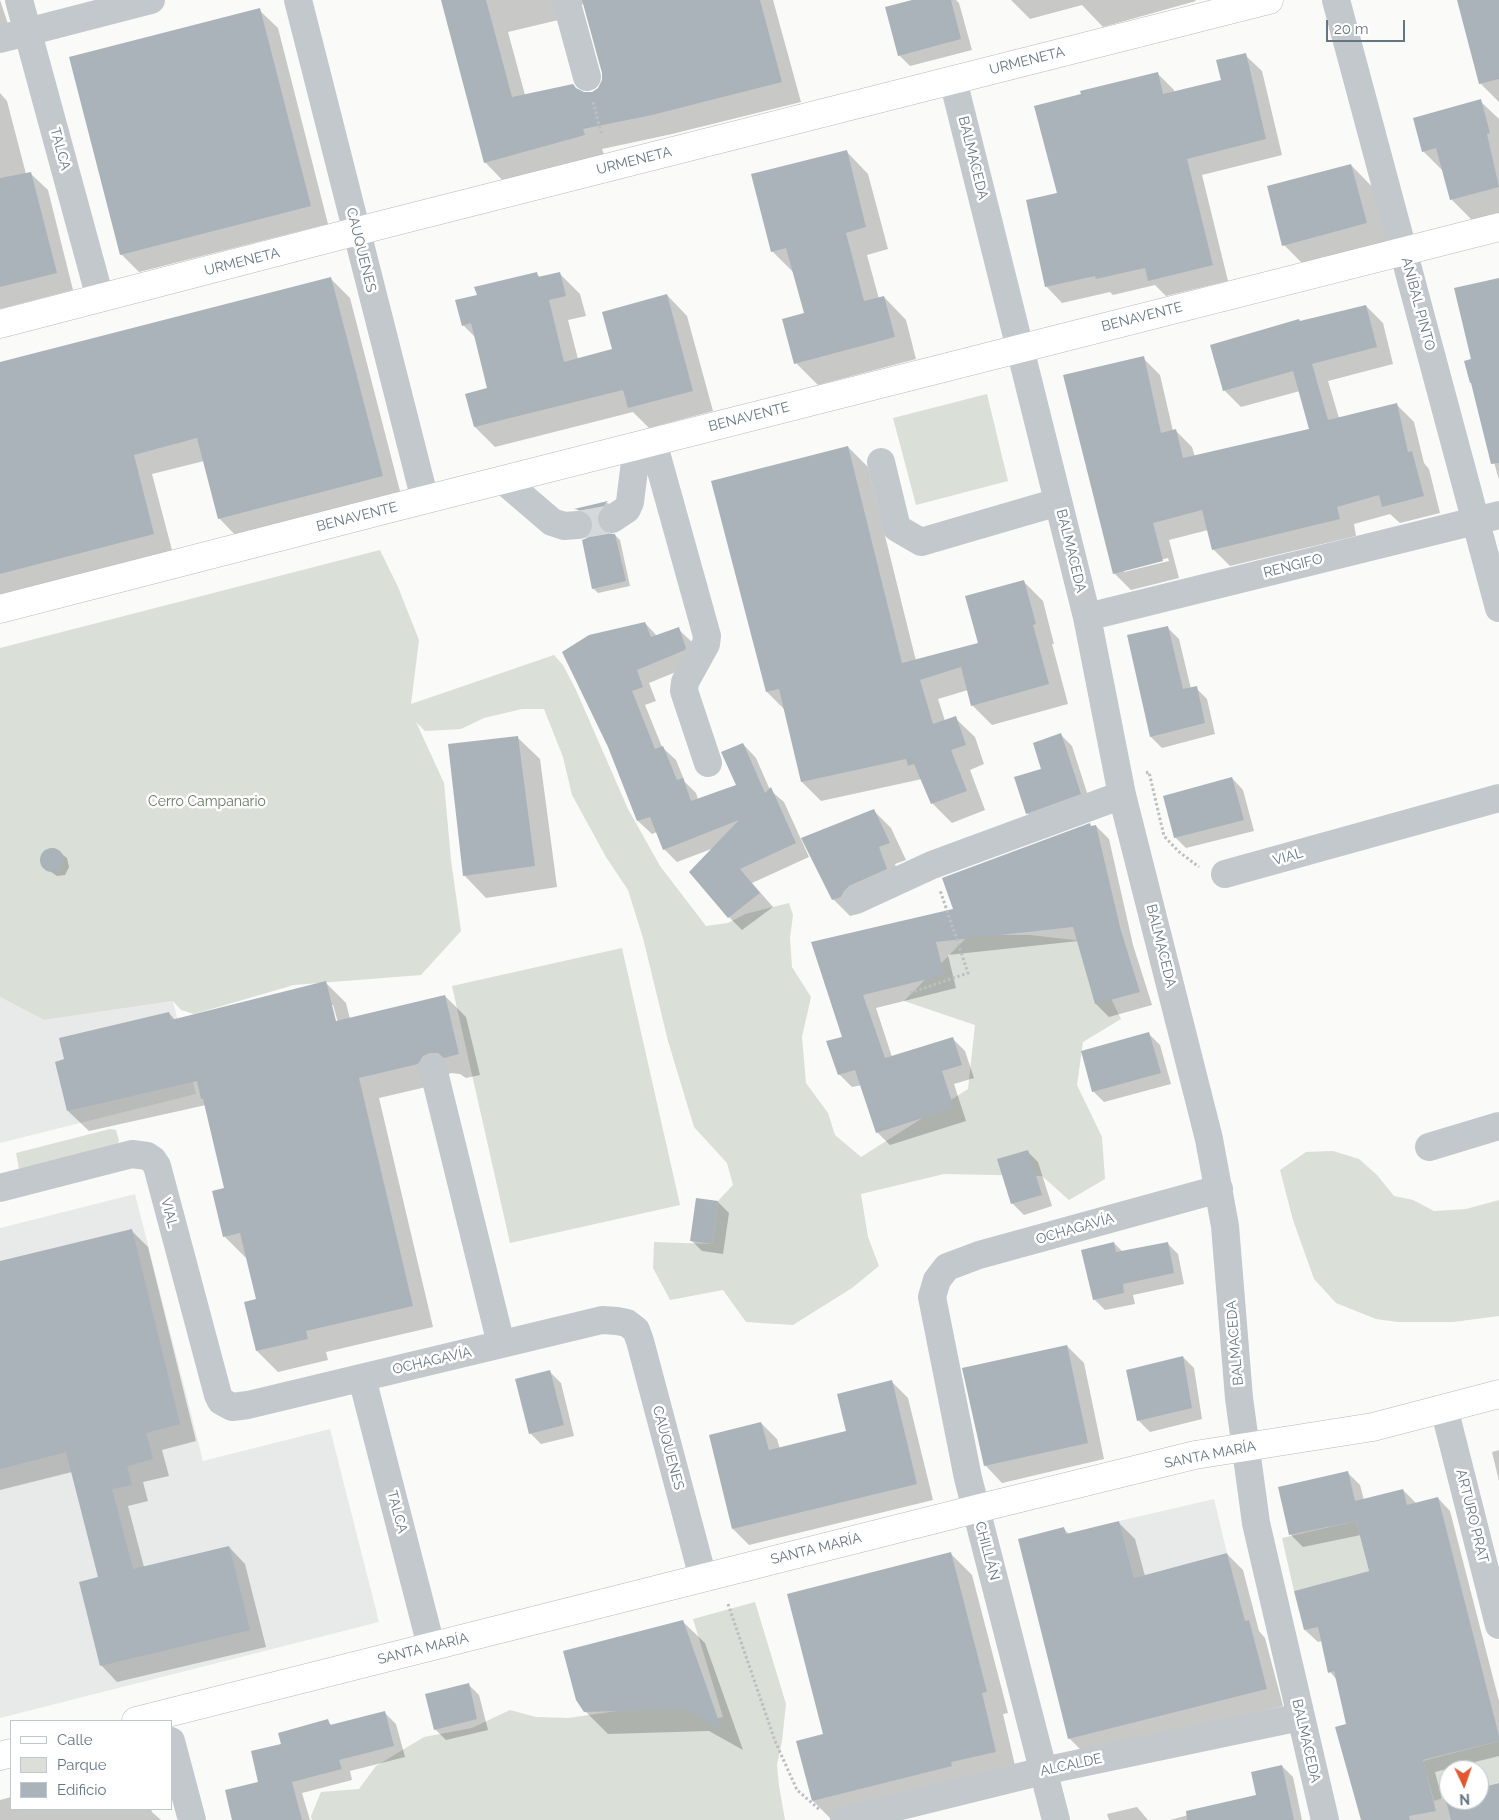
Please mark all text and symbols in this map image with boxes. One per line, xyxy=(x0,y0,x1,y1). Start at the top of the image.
scale bar xyxy=(1329,10,1408,42)
text: 20 m xyxy=(1334,20,1369,38)
street label: URMENETA xyxy=(988,44,1066,78)
street label: BALMACEDA xyxy=(955,115,991,201)
street label: TALCA xyxy=(46,126,74,172)
street label: URMENETA xyxy=(595,144,673,178)
street label: CAUQUENES xyxy=(342,206,380,294)
street label: URMENETA xyxy=(203,245,281,279)
street label: ANÍBAL PINTO xyxy=(1397,256,1439,352)
street label: BENAVENTE xyxy=(1100,299,1184,335)
street label: BENAVENTE xyxy=(707,399,791,435)
street label: BENAVENTE xyxy=(315,499,399,535)
street label: BALMACEDA xyxy=(1053,508,1089,594)
street label: RENGIFO xyxy=(1262,551,1324,581)
park label: Cerro Campanario xyxy=(148,794,266,810)
street label: VIAL xyxy=(1271,845,1305,869)
street label: BALMACEDA xyxy=(1143,903,1179,989)
street label: VIAL xyxy=(157,1196,181,1230)
street label: OCHAGAVÍA xyxy=(1034,1210,1116,1248)
street label: BALMACEDA xyxy=(1223,1300,1247,1386)
street label: OCHAGAVÍA xyxy=(391,1344,473,1378)
street label: CAUQUENES xyxy=(649,1404,687,1492)
street label: SANTA MARÍA xyxy=(1163,1438,1257,1472)
street label: ARTURO PRAT xyxy=(1452,1468,1492,1564)
street label: TALCA xyxy=(383,1489,411,1535)
street label: CHILLÁN xyxy=(971,1520,1003,1582)
street label: SANTA MARÍA xyxy=(769,1530,863,1568)
street label: SANTA MARÍA xyxy=(376,1630,470,1668)
street label: BALMACEDA xyxy=(1288,1698,1324,1784)
legend xyxy=(10,1720,172,1810)
text: Calle xyxy=(57,1731,92,1749)
street label: ALCALDE xyxy=(1039,1750,1103,1780)
text: Parque xyxy=(57,1756,106,1774)
north arrow xyxy=(1439,1760,1489,1810)
text: Edificio xyxy=(57,1781,107,1799)
text: N xyxy=(1459,1791,1470,1807)

